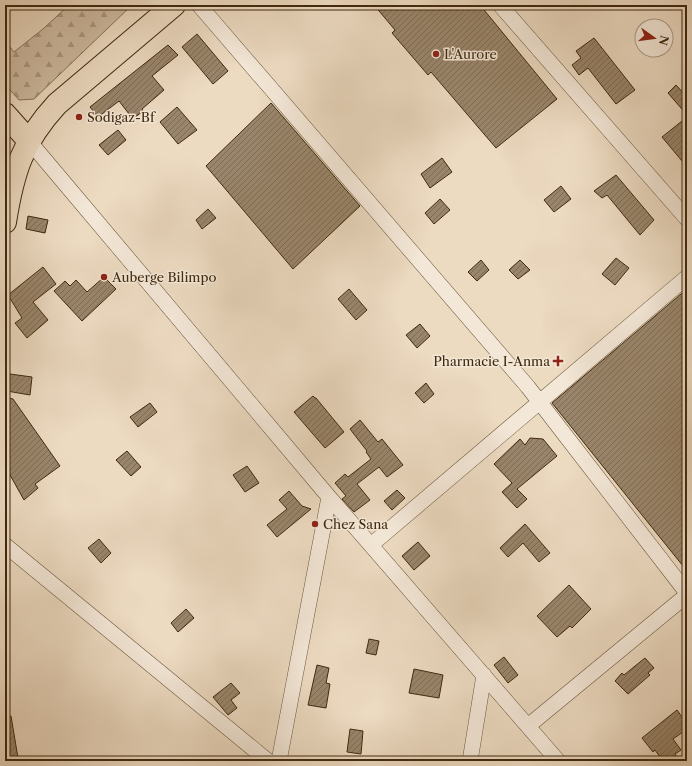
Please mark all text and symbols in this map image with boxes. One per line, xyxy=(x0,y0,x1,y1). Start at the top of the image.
north arrow xyxy=(634,18,674,58)
text: N xyxy=(656,34,672,47)
place label: L'Aurore xyxy=(444,46,497,62)
marker: L'Aurore xyxy=(431,49,441,59)
place label: Sodigaz-Bf xyxy=(87,109,156,125)
marker: Sodigaz-Bf xyxy=(74,112,84,122)
place label: Auberge Bilimpo xyxy=(111,269,216,285)
marker: Auberge Bilimpo xyxy=(99,272,109,282)
place label: Pharmacie I-Anma xyxy=(433,353,550,369)
marker: Pharmacie I-Anma xyxy=(553,356,563,366)
place label: Chez Sana xyxy=(323,516,388,532)
marker: Chez Sana xyxy=(310,519,320,529)

